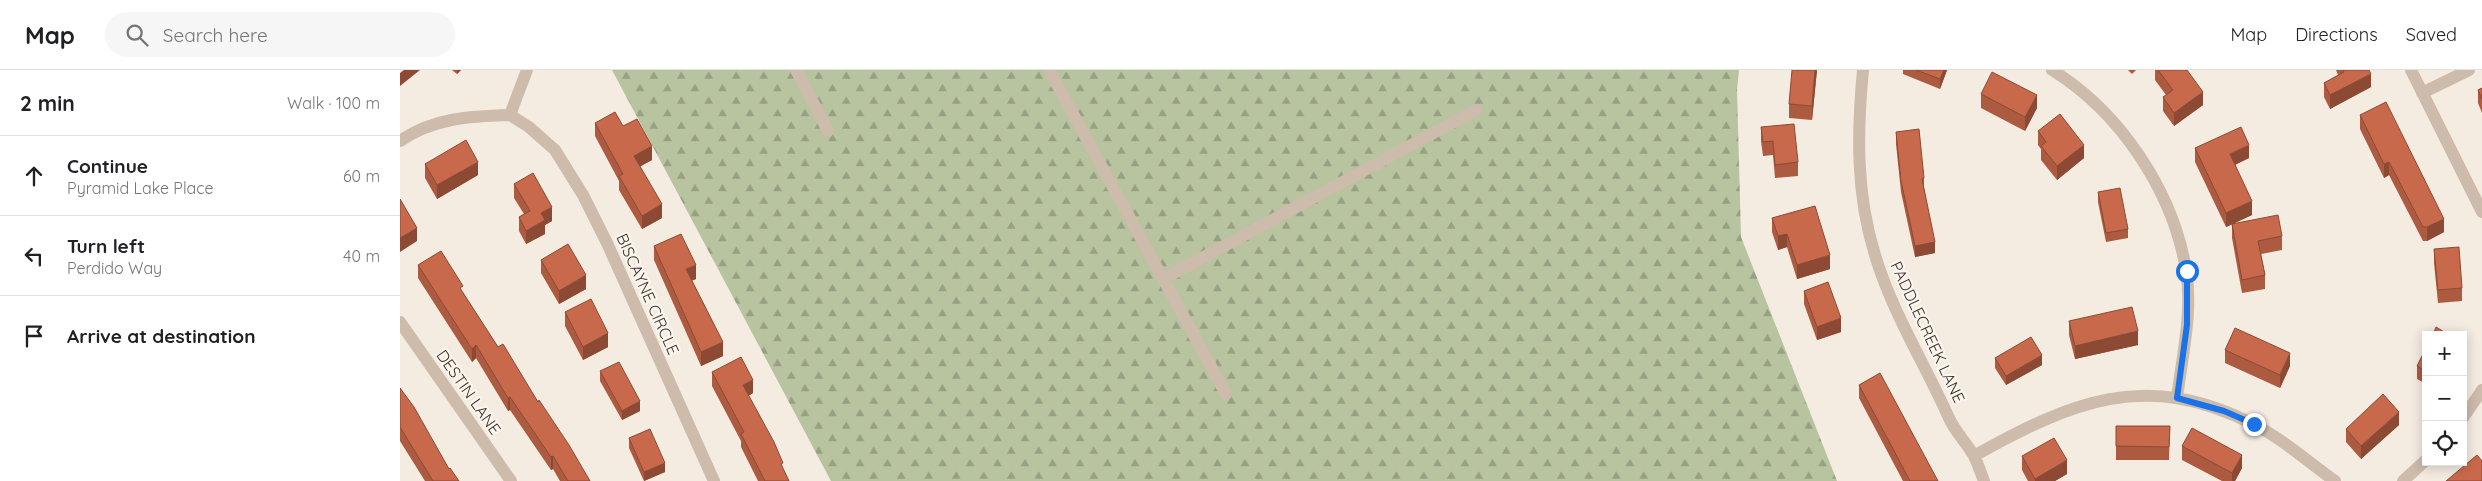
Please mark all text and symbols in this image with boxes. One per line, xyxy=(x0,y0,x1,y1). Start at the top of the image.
search box xyxy=(105,12,455,57)
text: Map xyxy=(25,20,75,50)
icon: search xyxy=(123,21,151,49)
text: Search here xyxy=(163,23,268,47)
text: Map xyxy=(2230,23,2267,46)
text: Directions xyxy=(2295,23,2378,46)
text: Saved xyxy=(2406,23,2457,46)
text: 2 min xyxy=(20,90,75,116)
text: Walk · 100 m xyxy=(287,93,380,113)
text: Continue xyxy=(67,154,148,178)
icon: ahead xyxy=(20,162,48,190)
text: 60 m xyxy=(343,166,380,186)
text: Pyramid Lake Place xyxy=(67,178,214,198)
street label: BISCAYNE CIRCLE xyxy=(612,230,684,358)
text: Turn left xyxy=(67,234,145,258)
icon: left xyxy=(20,242,48,270)
text: 40 m xyxy=(343,246,380,266)
text: Perdido Way xyxy=(67,258,162,278)
street label: PADDLECREEK LANE xyxy=(1886,258,1970,406)
route start xyxy=(2176,260,2199,283)
icon: arrive xyxy=(20,322,48,350)
text: Arrive at destination xyxy=(67,324,256,348)
map controls xyxy=(2422,331,2467,466)
button: + xyxy=(2422,331,2467,376)
street label: DESTIN LANE xyxy=(432,346,506,438)
button: − xyxy=(2422,376,2467,421)
route end xyxy=(2243,413,2266,436)
button: locate xyxy=(2422,421,2467,466)

